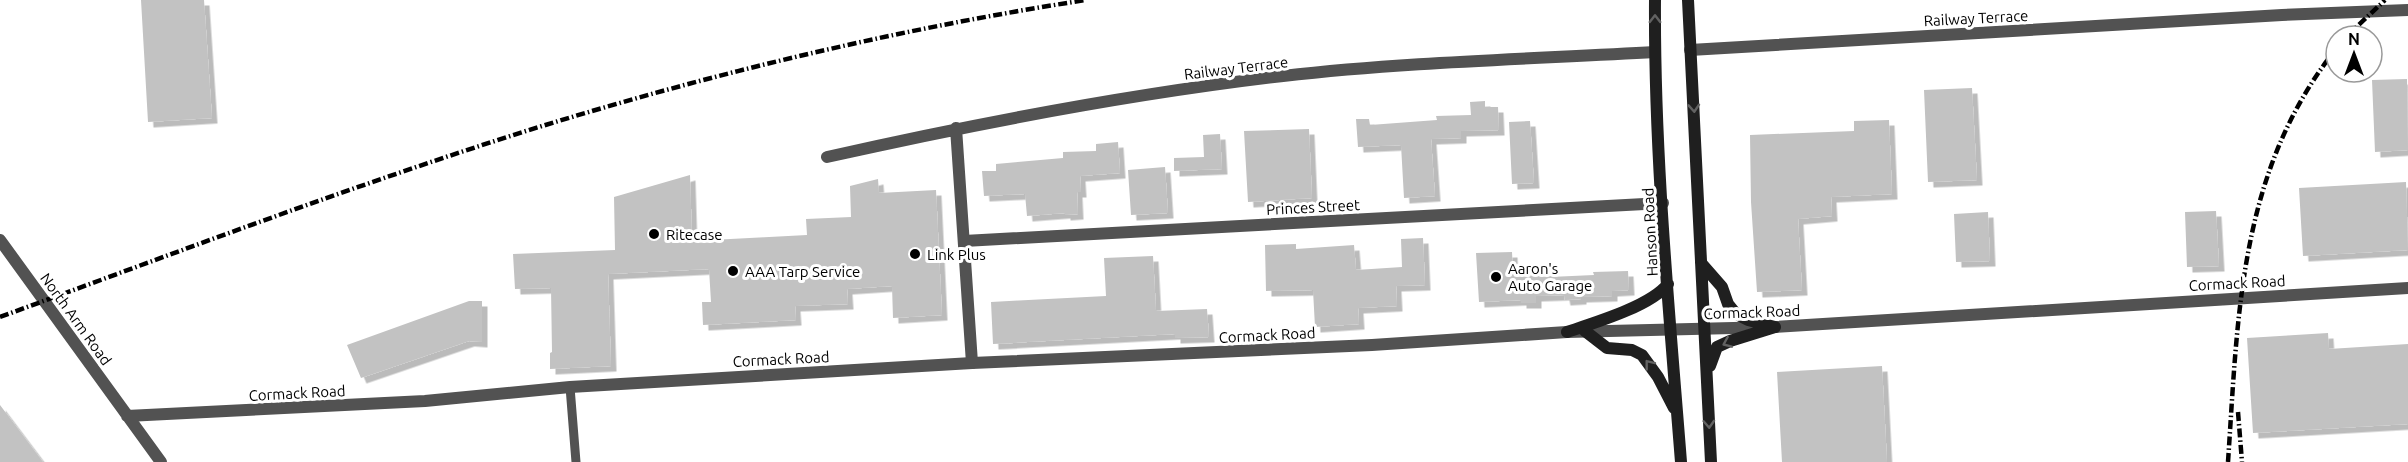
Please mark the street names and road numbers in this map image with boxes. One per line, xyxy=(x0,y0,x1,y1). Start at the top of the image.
street label: Railway Terrace xyxy=(1923,7,2029,29)
street label: Railway Terrace xyxy=(1183,53,1289,83)
street label: Hanson Road xyxy=(1639,187,1661,277)
street label: Princes Street xyxy=(1266,196,1360,218)
street label: North Arm Road xyxy=(37,270,115,368)
street label: Cormack Road xyxy=(2188,272,2286,294)
street label: Cormack Road xyxy=(1703,302,1801,322)
street label: Cormack Road xyxy=(1218,324,1316,346)
street label: Cormack Road xyxy=(732,348,830,370)
street label: Cormack Road xyxy=(248,382,346,404)

